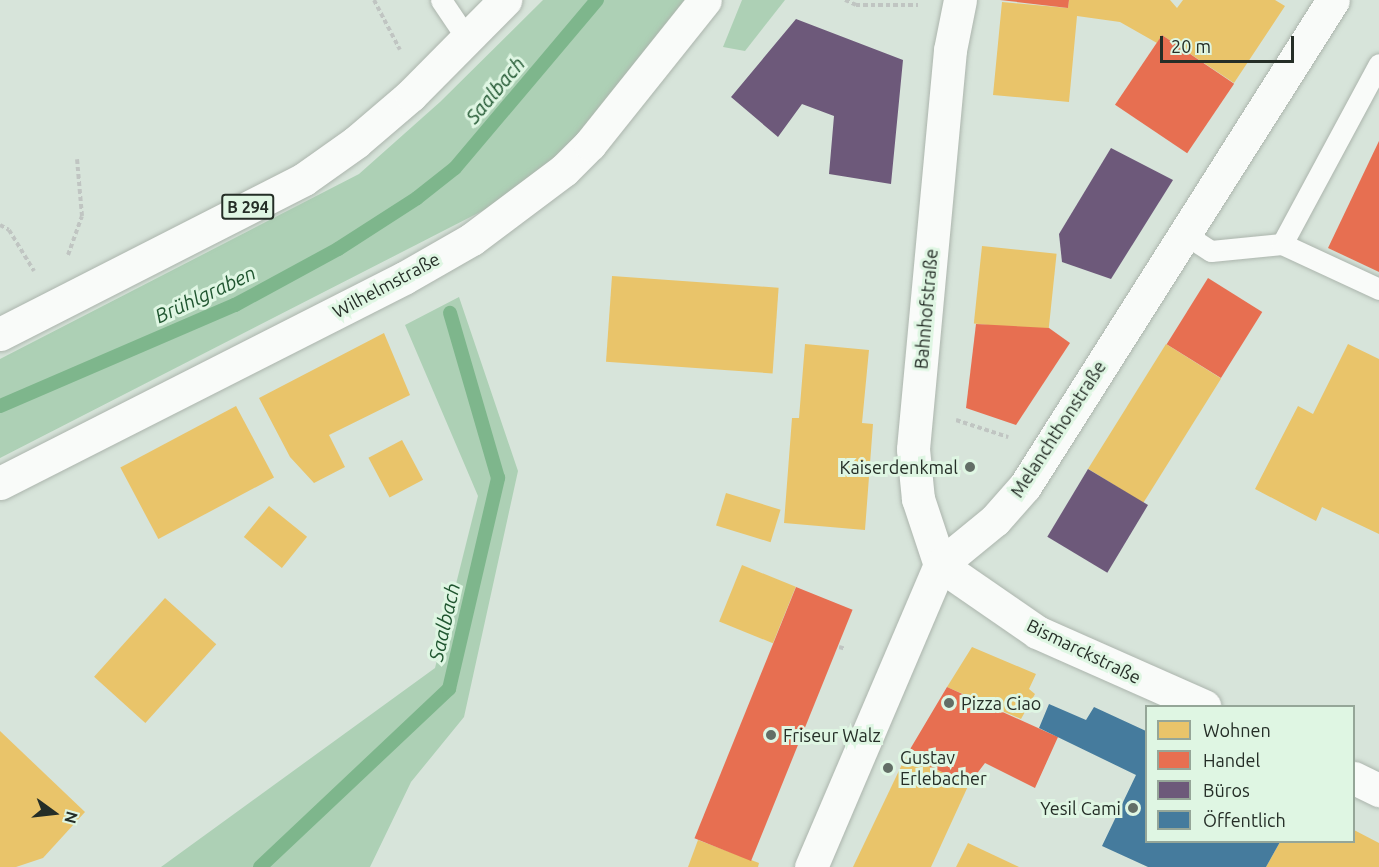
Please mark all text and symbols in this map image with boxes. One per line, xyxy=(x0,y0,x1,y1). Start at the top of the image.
scale bar xyxy=(1163,24,1296,62)
text: 20 m xyxy=(1171,36,1211,56)
water label: Saalbach xyxy=(460,52,530,128)
road number: B 294 xyxy=(221,194,275,220)
street label: Wilhelmstraße xyxy=(329,248,443,322)
street label: Bahnhofstraße xyxy=(910,248,942,370)
water label: Brühlgraben xyxy=(151,260,259,328)
street label: Melanchthonstraße xyxy=(1006,357,1110,501)
place label: Kaiserdenkmal xyxy=(840,456,958,478)
marker: Kaiserdenkmal xyxy=(963,460,977,474)
water label: Saalbach xyxy=(423,581,465,663)
street label: Bismarckstraße xyxy=(1023,614,1145,688)
place label: Pizza Ciao xyxy=(961,692,1041,714)
marker: Pizza Ciao xyxy=(942,696,956,710)
legend xyxy=(1145,705,1355,843)
text: Wohnen xyxy=(1203,720,1271,740)
place label: Friseur Walz xyxy=(783,724,881,746)
marker: Friseur Walz xyxy=(764,728,778,742)
place label: Gustav Erlebacher xyxy=(900,747,987,789)
text: Handel xyxy=(1203,750,1260,770)
marker: Gustav Erlebacher xyxy=(881,761,895,775)
text: Büros xyxy=(1203,780,1250,800)
north arrow xyxy=(24,783,84,843)
place label: Yesil Cami xyxy=(1040,797,1121,819)
marker: Yesil Cami xyxy=(1126,801,1140,815)
text: N xyxy=(61,810,82,826)
text: Öffentlich xyxy=(1203,810,1286,830)

